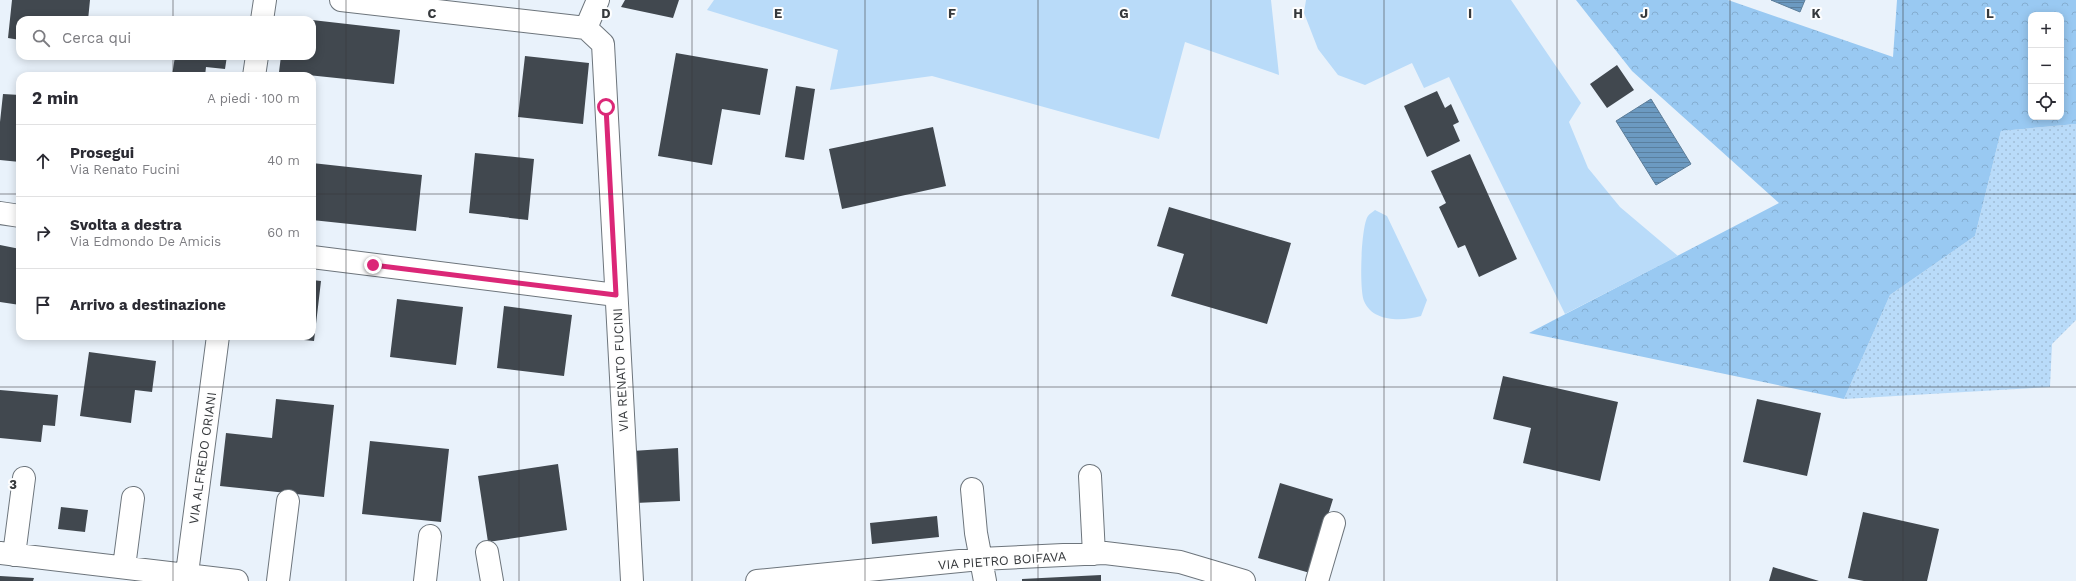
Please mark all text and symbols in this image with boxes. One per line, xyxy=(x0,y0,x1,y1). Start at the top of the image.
text: C xyxy=(428,6,437,21)
text: D xyxy=(601,6,611,21)
text: E xyxy=(774,6,782,21)
text: F xyxy=(948,6,956,21)
text: G xyxy=(1119,6,1129,21)
text: H xyxy=(1293,6,1303,21)
text: I xyxy=(1468,6,1472,21)
text: J xyxy=(1640,6,1648,21)
text: K xyxy=(1811,6,1821,21)
text: L xyxy=(1986,6,1994,21)
map controls xyxy=(2028,12,2064,120)
button: + xyxy=(2028,12,2064,48)
search box xyxy=(16,16,316,60)
icon: search xyxy=(30,27,52,49)
text: Cerca qui xyxy=(62,29,131,47)
button: − xyxy=(2028,48,2064,84)
button: locate xyxy=(2028,84,2064,120)
text: 2 min xyxy=(32,88,78,108)
text: A piedi · 100 m xyxy=(207,91,300,106)
route start xyxy=(597,98,615,116)
text: Prosegui xyxy=(70,144,134,162)
icon: ahead xyxy=(32,150,54,172)
text: 40 m xyxy=(267,153,300,168)
text: Via Renato Fucini xyxy=(70,162,180,177)
text: Svolta a destra xyxy=(70,216,182,234)
icon: right xyxy=(32,222,54,244)
text: 60 m xyxy=(267,225,300,240)
text: Via Edmondo De Amicis xyxy=(70,234,221,249)
route end xyxy=(364,256,382,274)
icon: arrive xyxy=(32,294,54,316)
text: Arrivo a destinazione xyxy=(70,296,226,314)
street label: VIA RENATO FUCINI xyxy=(610,308,631,432)
street label: VIA ALFREDO ORIANI xyxy=(186,391,219,525)
text: 3 xyxy=(9,477,17,492)
street label: VIA PIETRO BOIFAVA xyxy=(937,549,1067,572)

